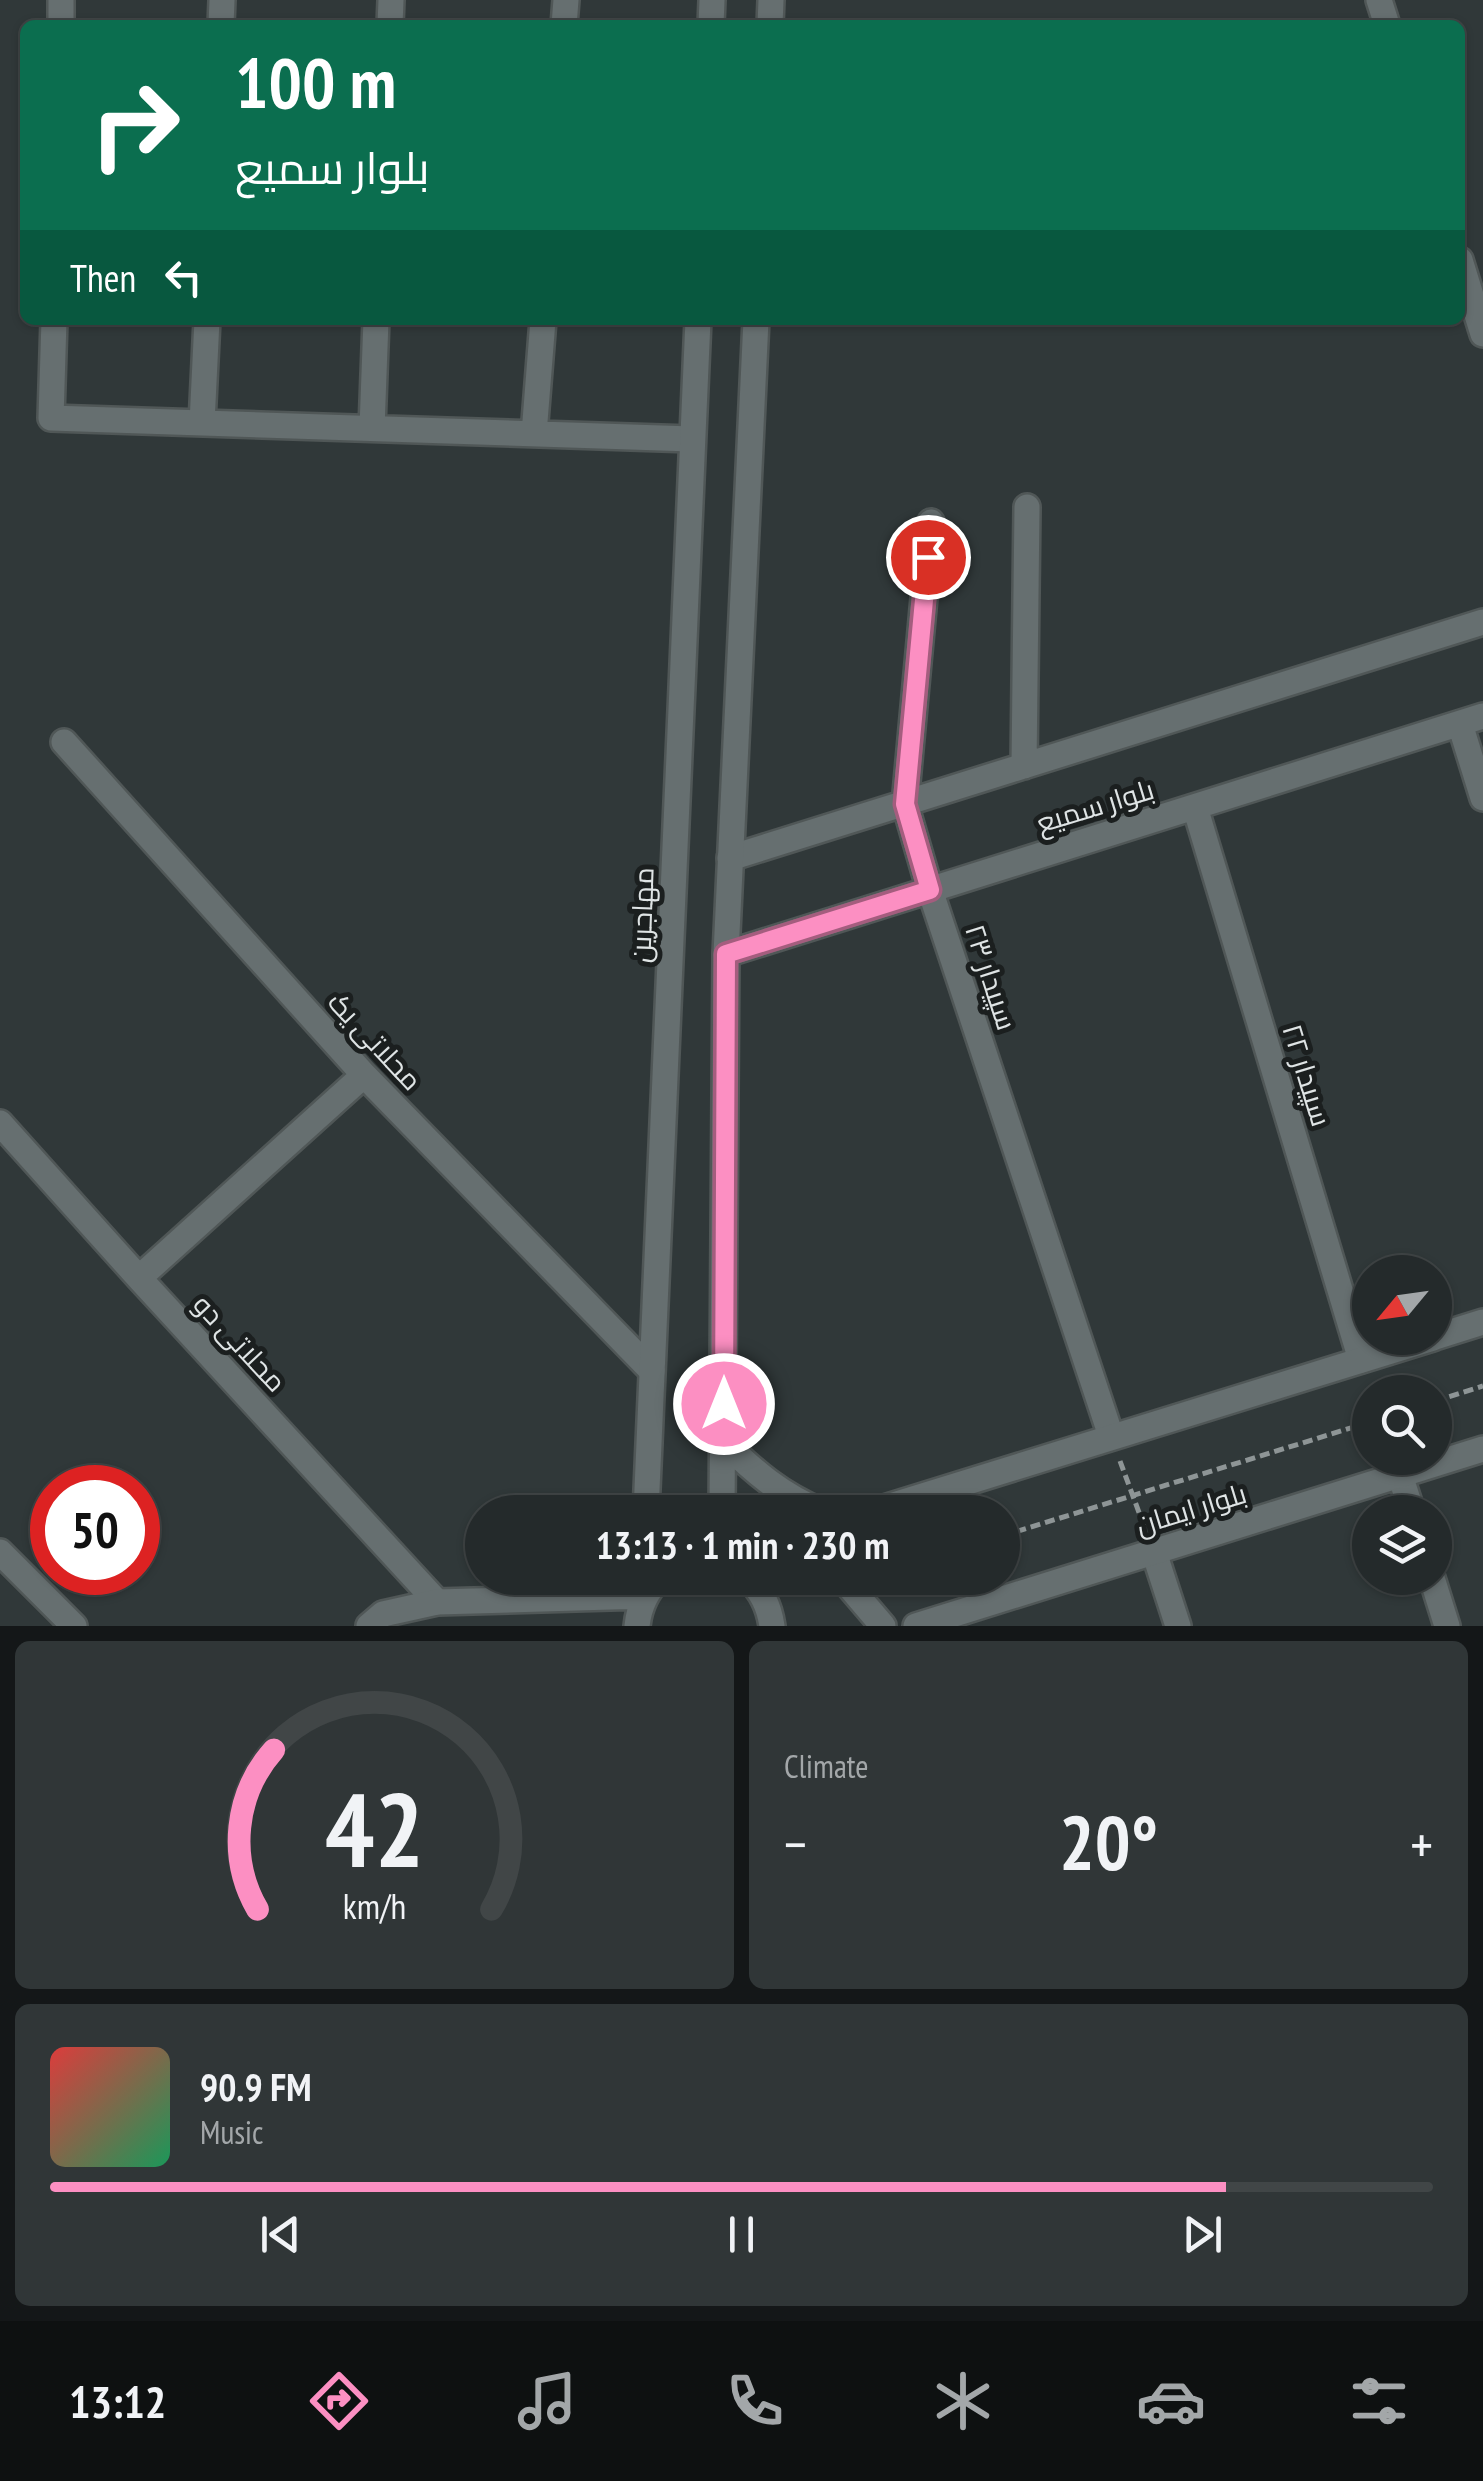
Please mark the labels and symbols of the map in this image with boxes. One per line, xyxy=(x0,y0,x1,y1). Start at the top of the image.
pin xyxy=(886,515,971,600)
street label: بلوار سمیع xyxy=(1032,770,1158,842)
street label: مهاجرین xyxy=(621,867,662,963)
street label: سپیدار ۲۳ xyxy=(957,919,1026,1034)
street label: محلاتی یک xyxy=(320,983,431,1098)
street label: سپیدار ۲۲ xyxy=(1274,1019,1341,1130)
north arrow xyxy=(1352,1255,1452,1355)
street label: محلاتی دو xyxy=(186,1286,295,1399)
position arrow xyxy=(672,1352,776,1456)
speed limit sign: 50 xyxy=(30,1465,160,1595)
street label: بلوار ایمان xyxy=(1131,1474,1251,1543)

